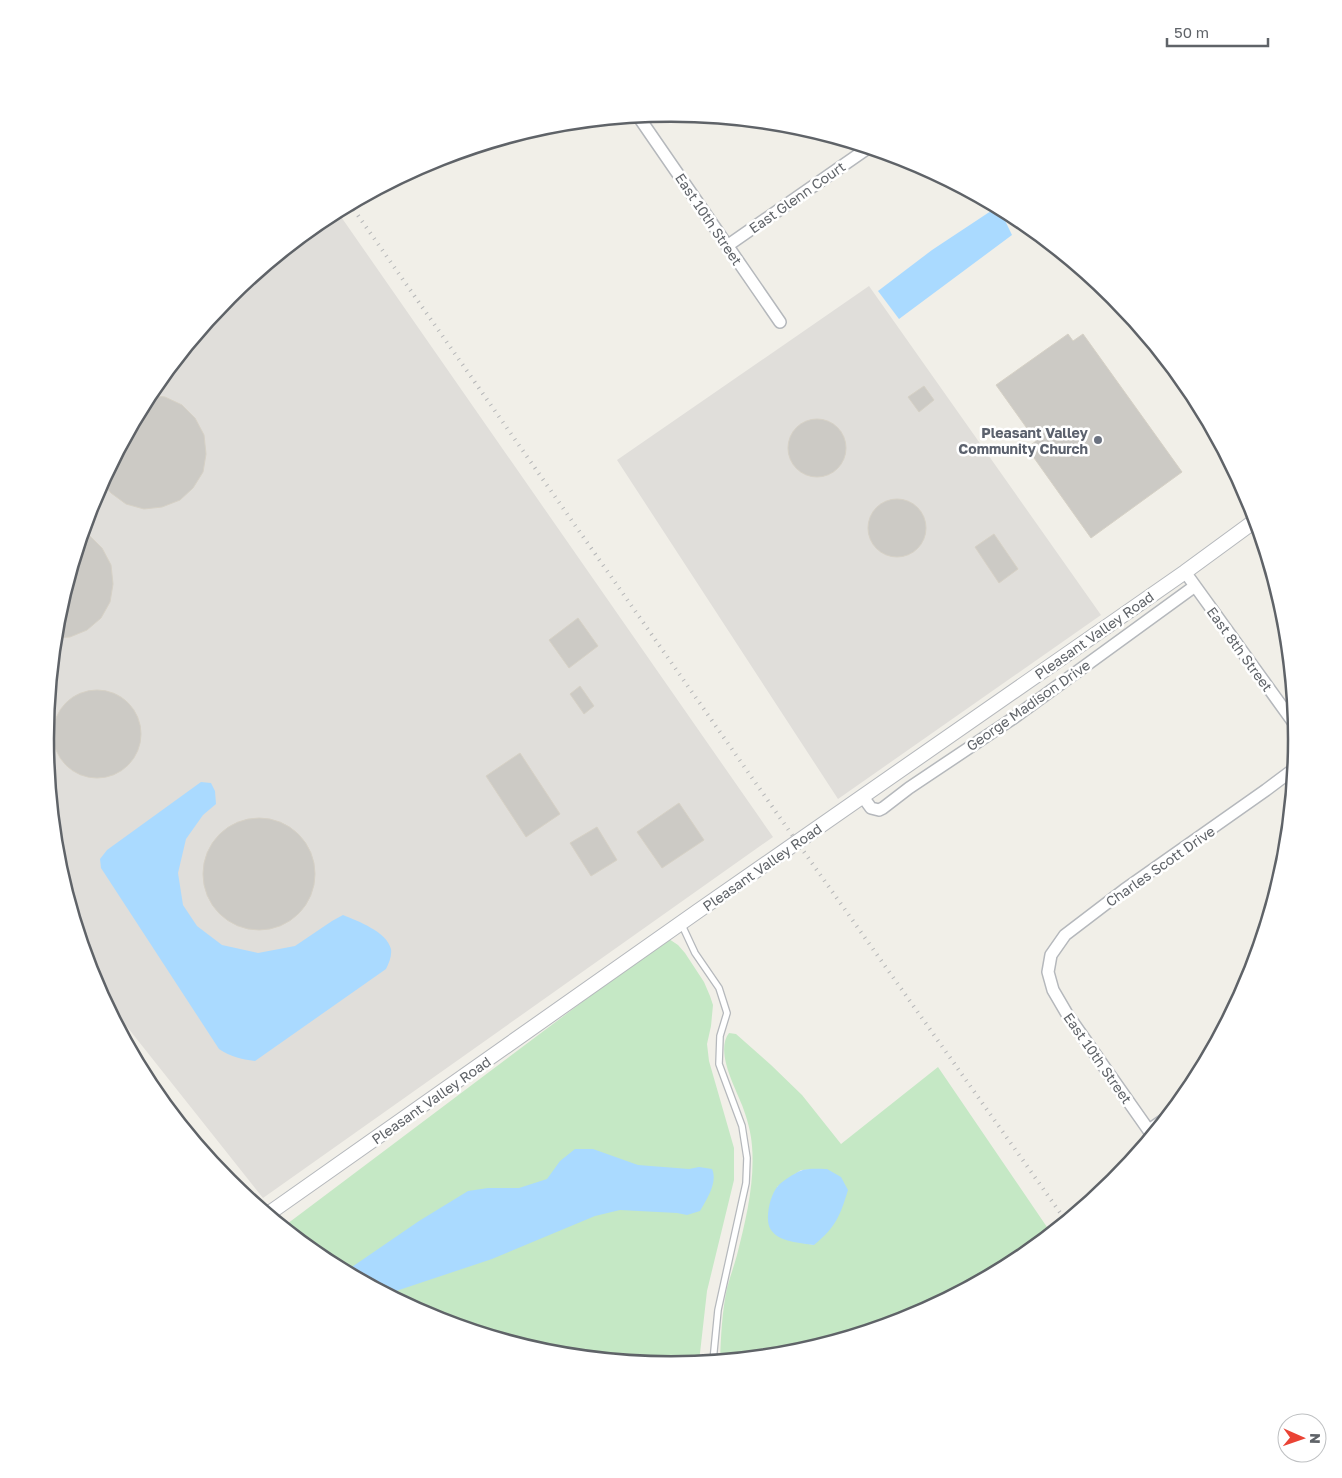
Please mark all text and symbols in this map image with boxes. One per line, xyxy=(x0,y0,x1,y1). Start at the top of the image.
scale bar xyxy=(1167,15,1268,47)
text: 50 m xyxy=(1174,23,1209,41)
street label: East Glenn Court xyxy=(746,157,848,237)
street label: East 10th Street xyxy=(672,170,746,268)
place label: Pleasant Valley Community Church xyxy=(958,424,1089,457)
marker: Pleasant Valley Community Church xyxy=(1092,434,1104,446)
street label: Pleasant Valley Road xyxy=(1031,588,1157,682)
street label: East 8th Street xyxy=(1204,603,1276,695)
street label: George Madison Drive xyxy=(963,656,1093,754)
street label: Pleasant Valley Road xyxy=(699,820,825,914)
street label: Charles Scott Drive xyxy=(1102,822,1218,910)
street label: East 10th Street xyxy=(1060,1009,1136,1107)
street label: Pleasant Valley Road xyxy=(368,1053,494,1147)
north arrow xyxy=(1277,1413,1327,1463)
text: N xyxy=(1307,1433,1324,1444)

